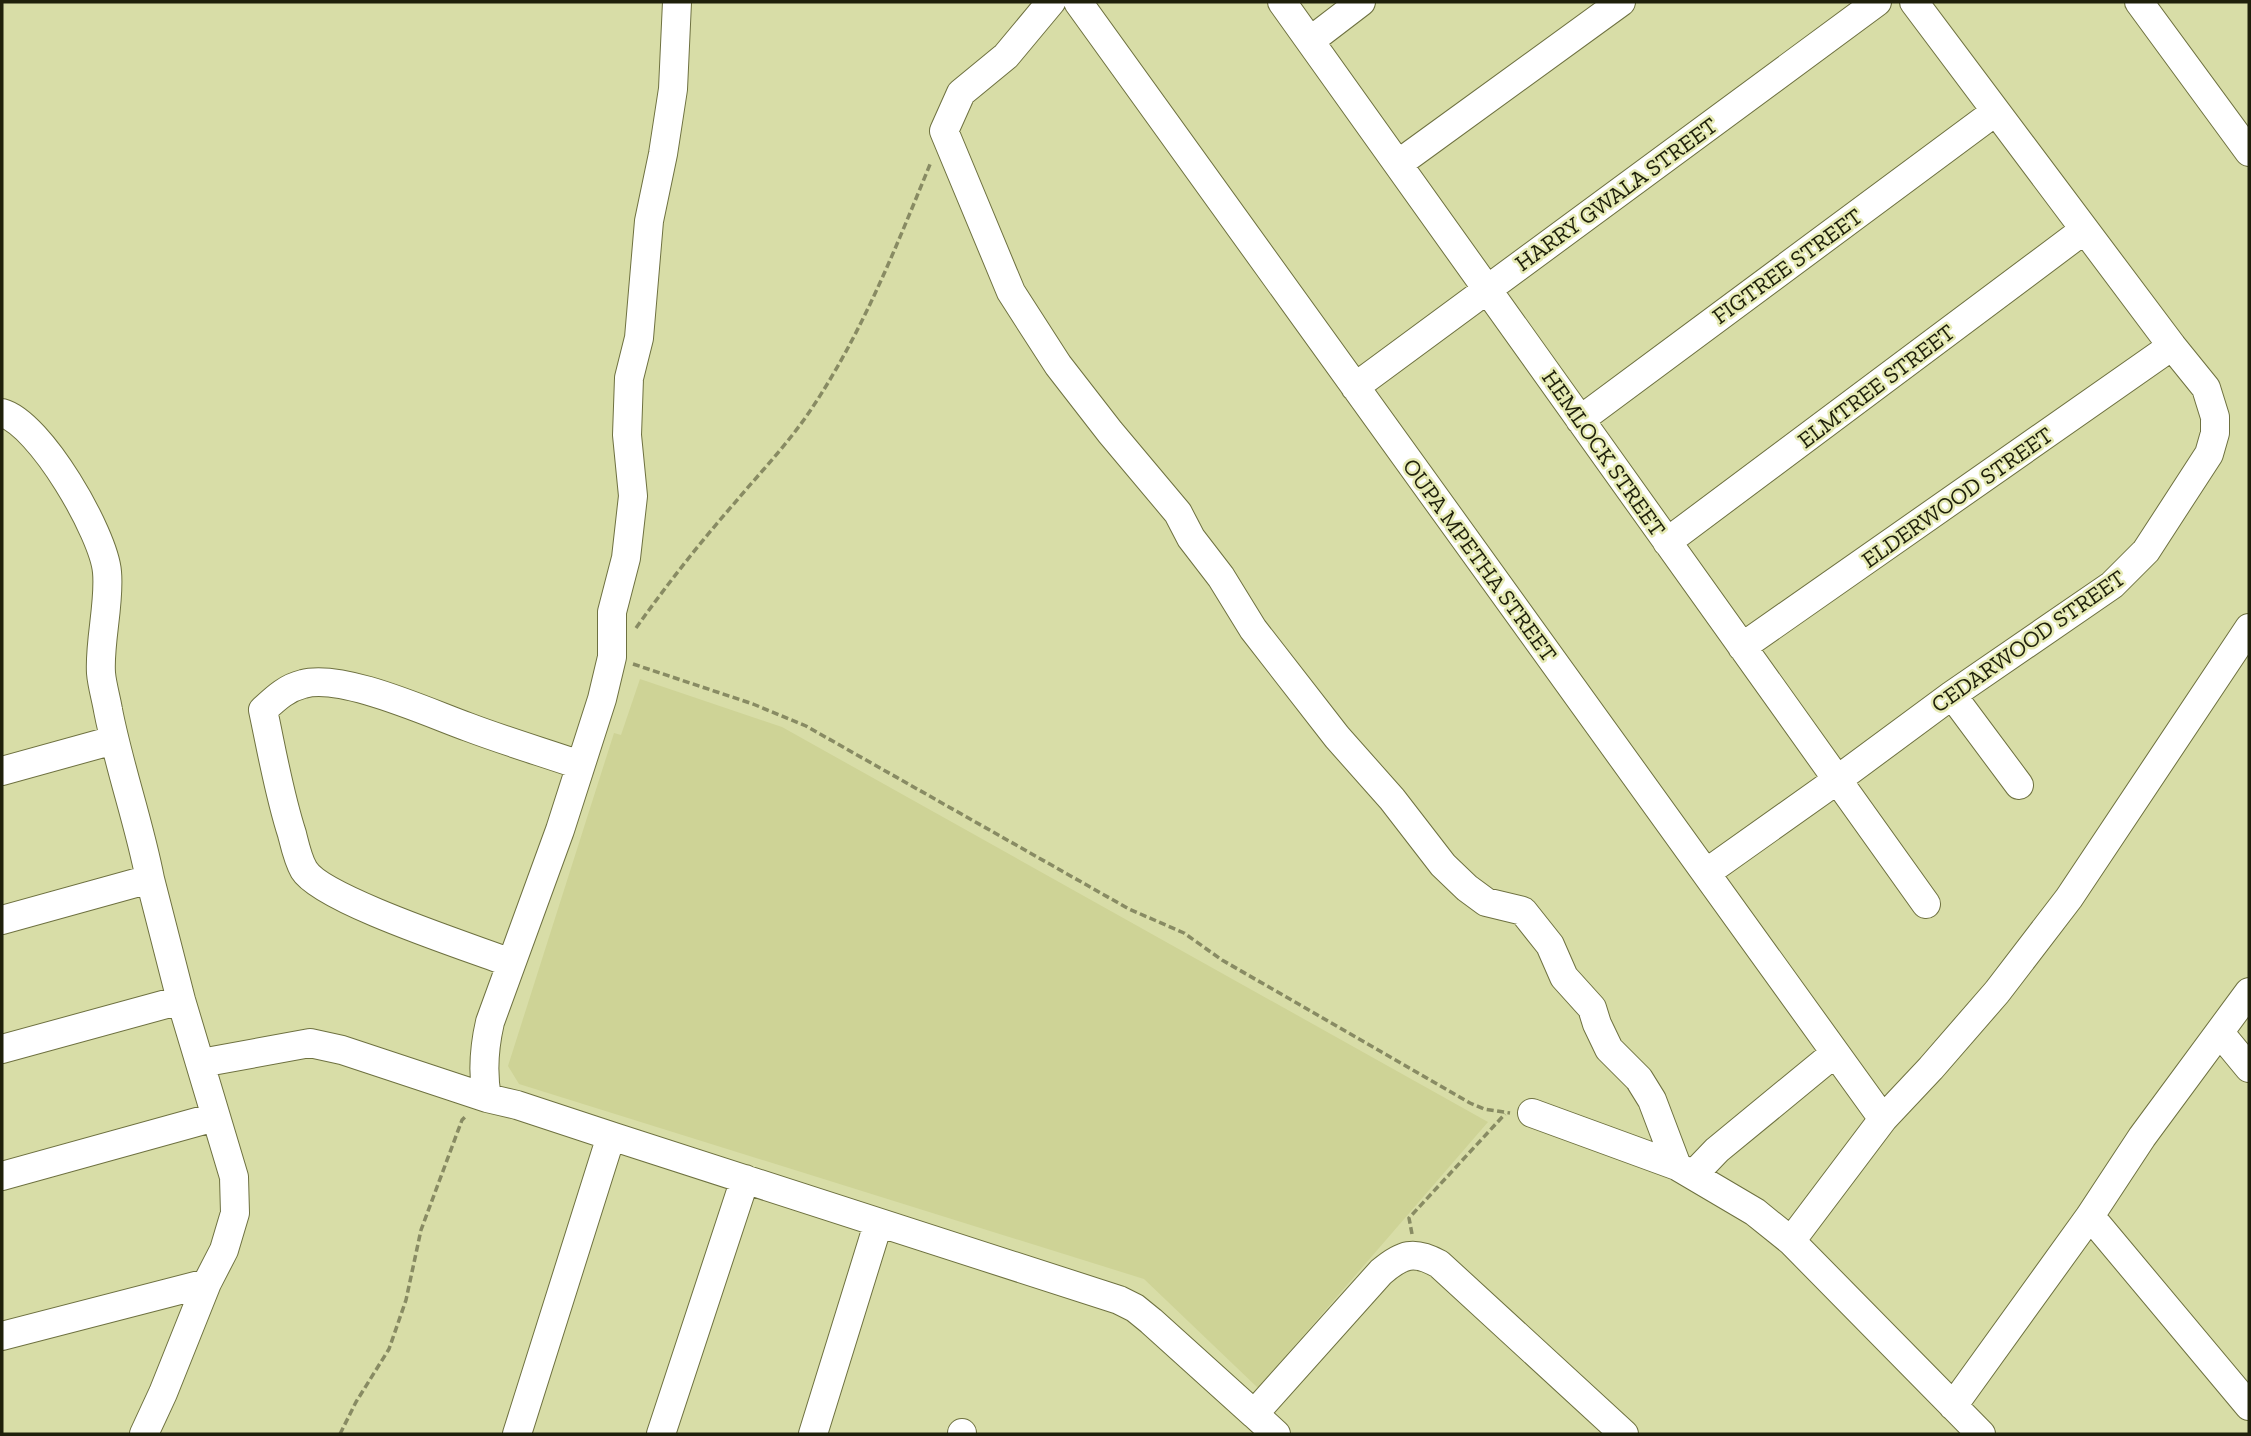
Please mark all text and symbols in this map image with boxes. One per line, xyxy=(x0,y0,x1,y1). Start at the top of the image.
street label: HARRY GWALA STREET xyxy=(1509,111,1723,277)
street label: FIGTREE STREET xyxy=(1707,202,1867,330)
street label: ELMTREE STREET xyxy=(1792,318,1960,454)
street label: HEMLOCK STREET xyxy=(1536,364,1672,542)
street label: ELDERWOOD STREET xyxy=(1856,420,2058,574)
street label: OUPA MPETHA STREET xyxy=(1397,453,1563,667)
street label: CEDARWOOD STREET xyxy=(1926,564,2130,718)

